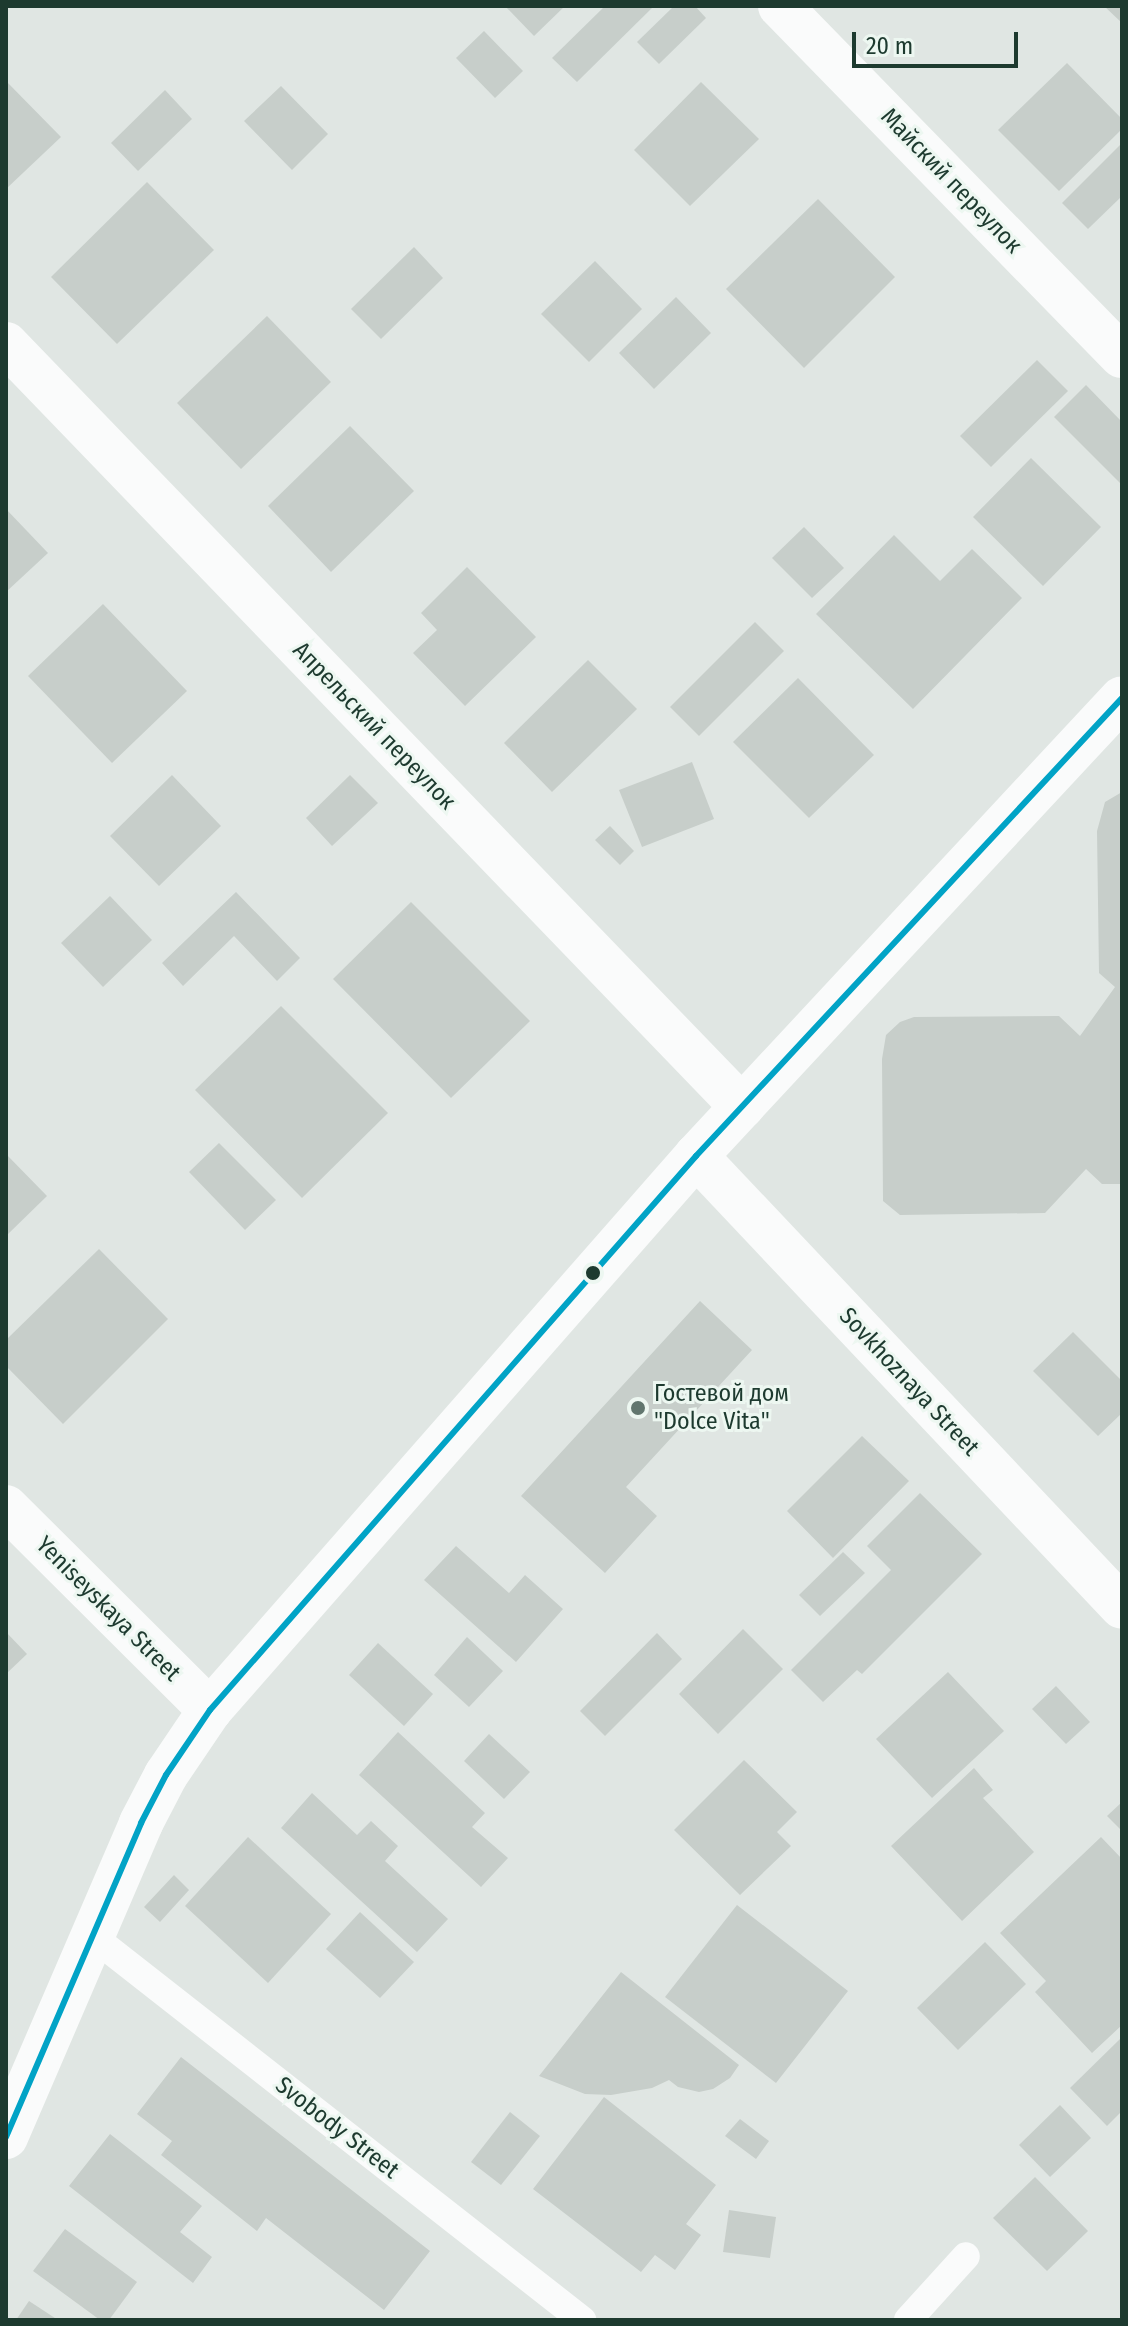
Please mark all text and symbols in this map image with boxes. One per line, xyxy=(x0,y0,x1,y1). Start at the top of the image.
scale bar xyxy=(856,16,1022,66)
text: 20 m xyxy=(866,32,913,60)
street label: Майский переулок xyxy=(875,103,1027,259)
street label: Апрельский переулок xyxy=(287,636,461,816)
unlabelled marker xyxy=(585,1265,601,1281)
street label: Sovkhoznaya Street xyxy=(833,1302,985,1462)
place label: Гостевой дом "Dolce Vita" xyxy=(654,1380,789,1436)
marker: Гостевой дом "Dolce Vita" xyxy=(629,1399,647,1417)
street label: Yeniseyskaya Street xyxy=(30,1531,186,1687)
street label: Svobody Street xyxy=(270,2071,404,2185)

